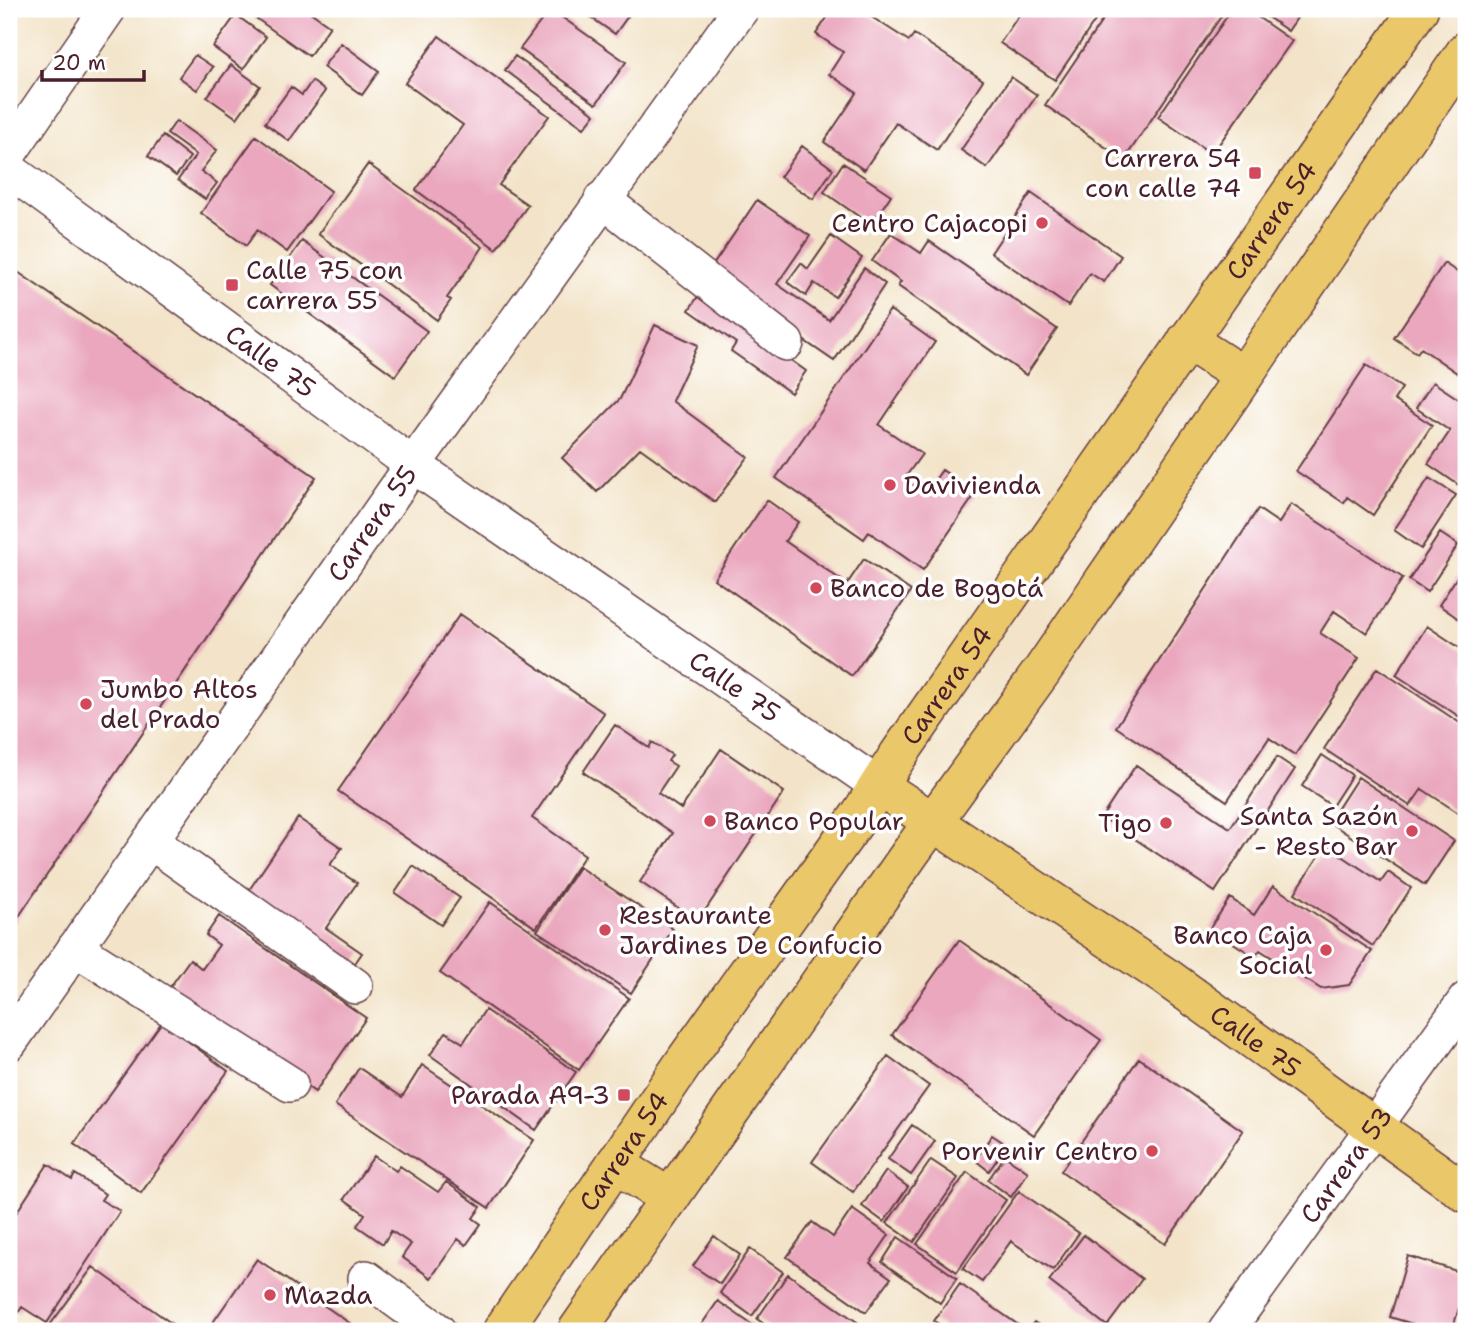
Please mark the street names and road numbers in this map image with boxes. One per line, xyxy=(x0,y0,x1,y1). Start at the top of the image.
street label: Carrera 54 xyxy=(1217,154,1325,287)
street label: Calle 75 xyxy=(219,316,323,405)
street label: Carrera 55 xyxy=(319,458,425,588)
street label: Carrera 54 xyxy=(893,619,1000,751)
street label: Calle 75 xyxy=(682,642,788,730)
street label: Calle 75 xyxy=(1203,996,1308,1086)
street label: Carrera 54 xyxy=(570,1084,676,1218)
street label: Carrera 53 xyxy=(1292,1099,1400,1230)

